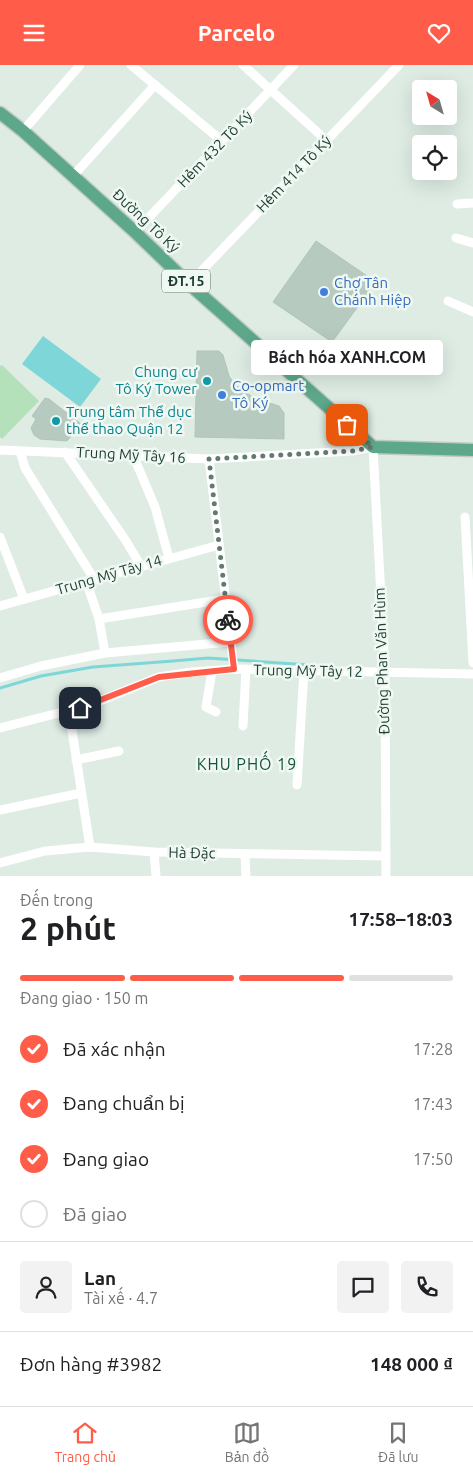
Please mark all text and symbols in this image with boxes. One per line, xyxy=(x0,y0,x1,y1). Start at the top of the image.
icon: menu xyxy=(20,19,48,47)
icon: heart xyxy=(425,19,453,47)
text: Parcelo xyxy=(198,20,275,45)
north arrow xyxy=(412,80,458,125)
map controls xyxy=(412,80,457,180)
street label: Hẻm 432 Tô Ký xyxy=(174,107,256,191)
street label: Hẻm 414 Tô Ký xyxy=(253,132,335,216)
button: locate xyxy=(412,135,457,180)
street label: Đường Tô Ký xyxy=(109,185,183,256)
road number: ĐT.15 xyxy=(162,270,210,293)
place label: Chợ Tân Chánh Hiệp xyxy=(334,274,411,308)
marker: Chợ Tân Chánh Hiệp xyxy=(318,286,330,298)
callout: Bách hóa XANH.COM xyxy=(251,340,443,375)
text: Bách hóa XANH.COM xyxy=(268,348,426,366)
place label: Chung cư Tô Ký Tower xyxy=(115,363,198,397)
marker: Chung cư Tô Ký Tower xyxy=(201,375,213,387)
place label: Co-opmart Tô Ký xyxy=(232,377,304,411)
marker: Co-opmart Tô Ký xyxy=(216,389,228,401)
place label: Trung tâm Thể dục thể thao Quận 12 xyxy=(66,403,192,437)
pin xyxy=(326,404,368,446)
icon: bag xyxy=(333,411,361,439)
marker: Trung tâm Thể dục thể thao Quận 12 xyxy=(50,415,62,427)
street label: Trung Mỹ Tây 16 xyxy=(76,443,186,466)
street label: Trung Mỹ Tây 14 xyxy=(54,551,164,598)
street label: Đường Phan Văn Hùm xyxy=(370,587,393,735)
courier xyxy=(203,595,253,645)
icon: bike xyxy=(214,606,242,634)
street label: Trung Mỹ Tây 12 xyxy=(253,661,363,680)
pin xyxy=(59,687,101,729)
icon: home xyxy=(66,694,94,722)
district label: KHU PHỐ 19 xyxy=(197,750,297,773)
street label: Hà Đặc xyxy=(168,844,216,861)
text: Đến trong xyxy=(20,891,93,909)
text: 17:58–18:03 xyxy=(348,908,453,930)
text: 2 phút xyxy=(20,910,116,946)
text: Đang giao · 150 m xyxy=(20,989,148,1007)
icon: check xyxy=(20,1035,48,1063)
text: Đã xác nhận xyxy=(63,1038,166,1060)
text: 17:28 xyxy=(413,1040,453,1058)
icon: check xyxy=(20,1090,48,1118)
text: Đang chuẩn bị xyxy=(63,1092,185,1114)
text: 17:43 xyxy=(413,1095,453,1113)
icon: check xyxy=(20,1145,48,1173)
text: Đang giao xyxy=(63,1148,149,1170)
text: 17:50 xyxy=(413,1150,453,1168)
text: Đã giao xyxy=(63,1203,127,1225)
button: person xyxy=(20,1261,72,1313)
button: chat xyxy=(337,1261,389,1313)
button: phone xyxy=(401,1261,453,1313)
text: Lan xyxy=(84,1267,116,1289)
text: Tài xế · 4.7 xyxy=(84,1289,158,1307)
text: Đơn hàng #3982 xyxy=(20,1353,162,1375)
text: 148 000 ₫ xyxy=(370,1353,453,1375)
tab: Trang chủ xyxy=(54,1419,116,1465)
tab: Bản đồ xyxy=(225,1419,269,1465)
tab: Đã lưu xyxy=(378,1419,418,1465)

